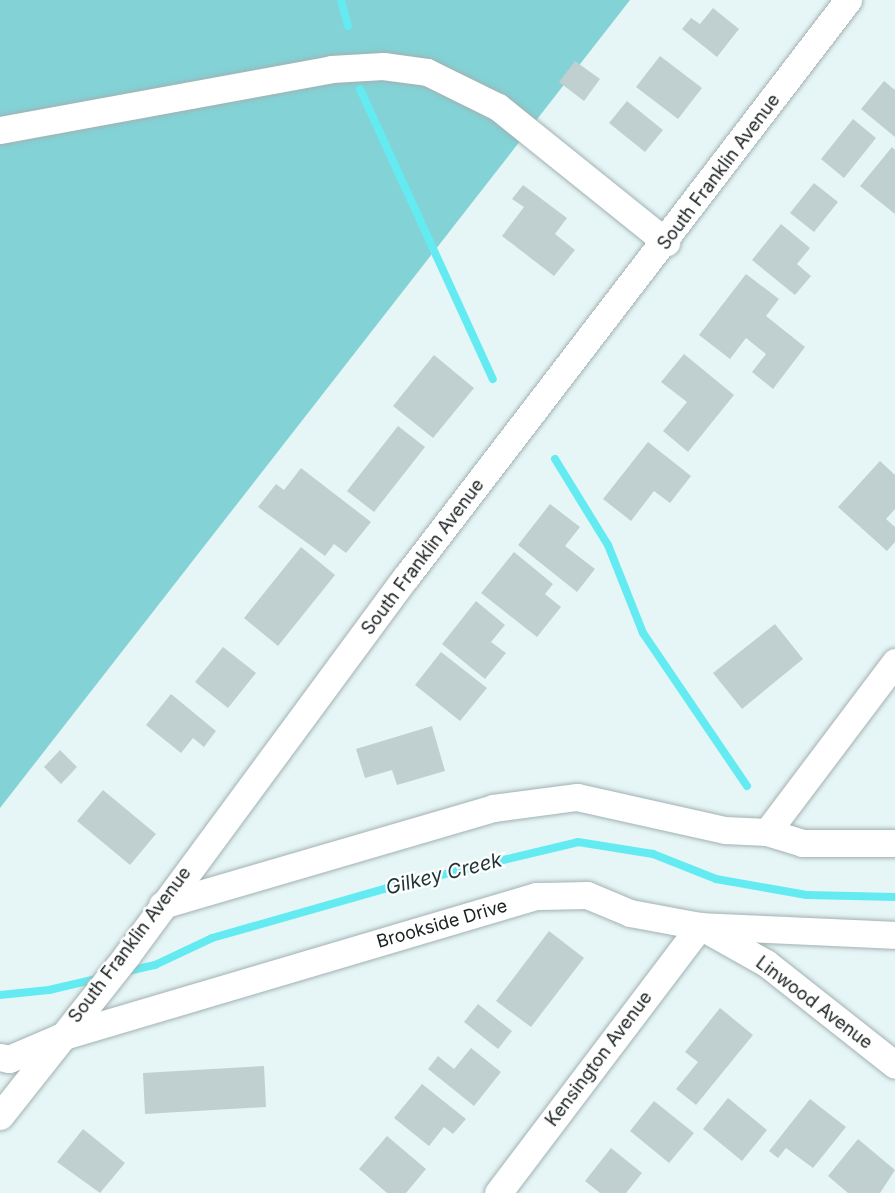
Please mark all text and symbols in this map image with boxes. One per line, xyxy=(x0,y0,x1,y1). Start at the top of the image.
street label: South Franklin Avenue xyxy=(653,90,785,254)
street label: South Franklin Avenue xyxy=(357,475,489,639)
water label: Gilkey Creek xyxy=(383,848,505,900)
street label: South Franklin Avenue xyxy=(64,863,196,1027)
street label: Brookside Drive xyxy=(374,895,510,953)
street label: Linwood Avenue xyxy=(751,952,877,1054)
street label: Kensington Avenue xyxy=(541,987,657,1131)

